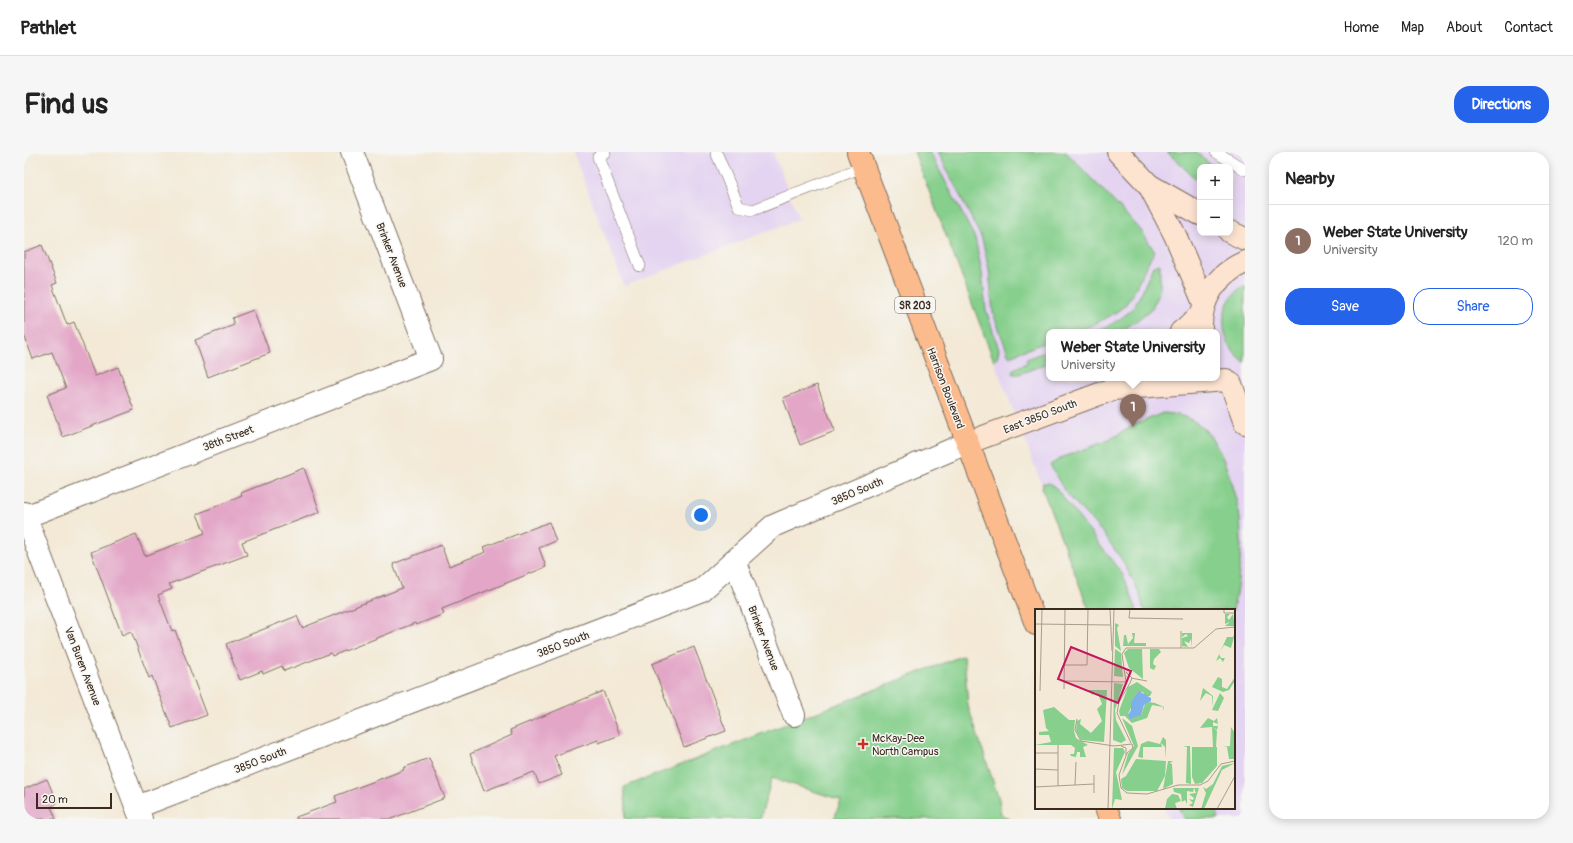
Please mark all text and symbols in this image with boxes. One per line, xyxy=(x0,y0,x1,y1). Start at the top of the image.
text: Pathlet xyxy=(20,16,76,40)
text: Home xyxy=(1344,19,1379,36)
text: Map xyxy=(1401,19,1424,36)
text: About xyxy=(1446,19,1482,36)
text: Contact xyxy=(1504,19,1553,36)
button: Directions xyxy=(1454,86,1549,123)
text: Find us xyxy=(24,87,108,122)
map controls xyxy=(1197,164,1233,236)
button: + xyxy=(1197,164,1233,200)
text: Nearby xyxy=(1285,168,1334,189)
button: − xyxy=(1197,200,1233,236)
street label: Brinker Avenue xyxy=(373,221,410,290)
text: Weber State University xyxy=(1323,223,1467,242)
text: 1 xyxy=(1295,233,1301,249)
text: 120 m xyxy=(1497,233,1533,249)
text: University xyxy=(1323,242,1377,258)
button: Save xyxy=(1285,288,1405,325)
button: Share xyxy=(1413,288,1533,325)
road number: SR 203 xyxy=(895,297,935,313)
popup xyxy=(1046,329,1220,381)
text: Weber State University xyxy=(1061,338,1205,357)
street label: Harrison Boulevard xyxy=(924,346,967,431)
text: University xyxy=(1061,357,1115,373)
pin: 1 xyxy=(1120,394,1146,427)
street label: East 3850 South xyxy=(1002,397,1079,436)
street label: 38th Street xyxy=(201,423,256,454)
street label: 3850 South xyxy=(829,475,885,508)
your location xyxy=(691,505,711,525)
street label: Brinker Avenue xyxy=(745,604,782,673)
inset map xyxy=(1035,609,1235,809)
street label: Van Buren Avenue xyxy=(62,625,104,708)
street label: 3850 South xyxy=(535,629,591,660)
place label: McKay-Dee North Campus xyxy=(872,732,939,758)
marker: McKay-Dee North Campus xyxy=(857,738,869,750)
street label: 3850 South xyxy=(232,745,288,776)
scale bar xyxy=(36,791,112,810)
text: 20 m xyxy=(42,793,68,806)

